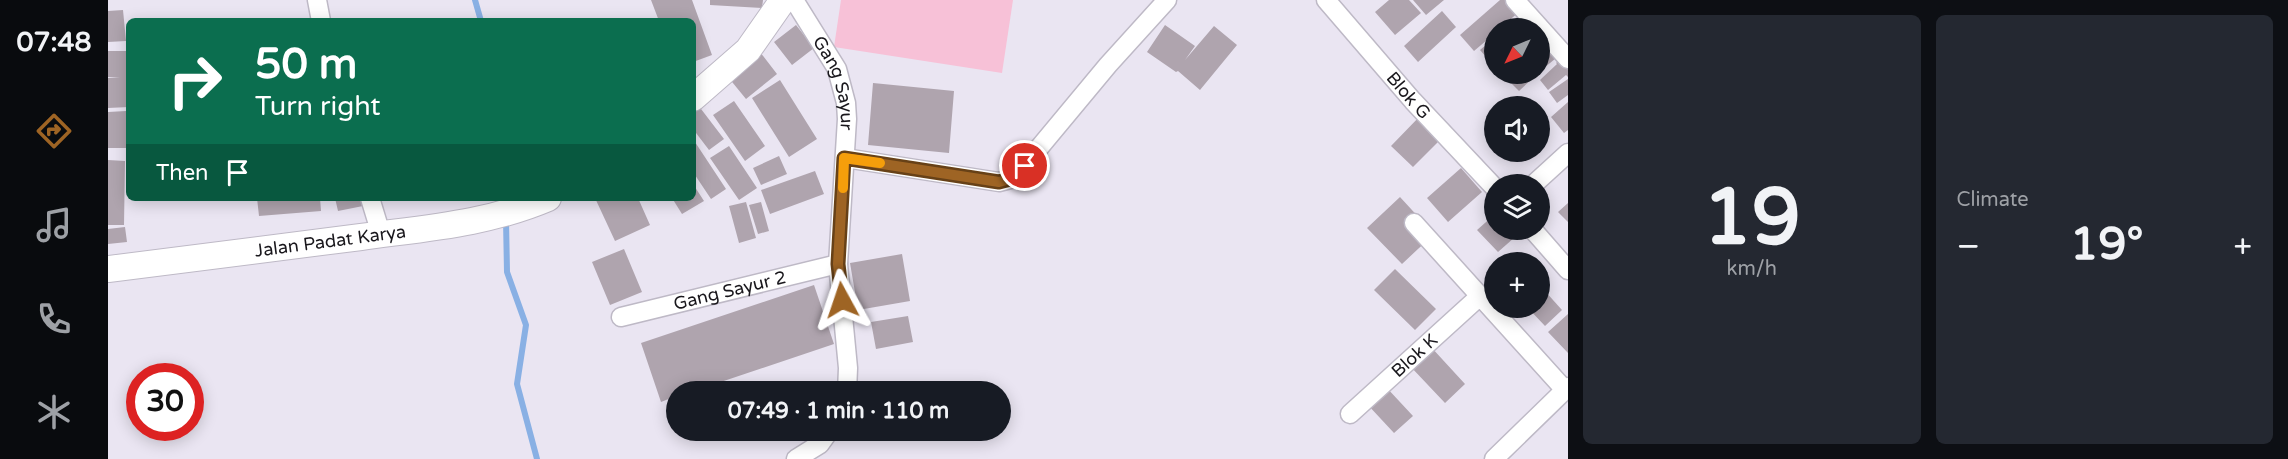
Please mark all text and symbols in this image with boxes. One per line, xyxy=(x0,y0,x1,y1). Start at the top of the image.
north arrow xyxy=(1484,18,1550,84)
map controls xyxy=(1484,18,1550,318)
text: 07:48 xyxy=(17,26,91,59)
street label: Gang Sayur xyxy=(808,32,858,131)
text: 50 m xyxy=(255,39,357,90)
icon: right xyxy=(156,42,234,120)
street label: Blok G xyxy=(1382,67,1435,124)
text: Turn right xyxy=(255,90,381,123)
button: sound xyxy=(1484,96,1550,162)
icon: directions xyxy=(33,110,75,152)
pin xyxy=(999,140,1050,191)
icon: arrive xyxy=(1008,149,1041,182)
icon: arrive xyxy=(221,156,254,189)
text: Then xyxy=(156,160,209,186)
text: 19 xyxy=(1703,171,1801,265)
button: layers xyxy=(1484,174,1550,240)
text: Climate xyxy=(1957,188,2029,212)
icon: music xyxy=(33,204,75,246)
text: 19° xyxy=(2070,218,2143,272)
street label: Jalan Padat Karya xyxy=(253,220,407,262)
text: − xyxy=(1957,227,1980,266)
text: + xyxy=(2233,227,2252,266)
button: + xyxy=(1484,252,1550,318)
text: km/h xyxy=(1727,257,1777,281)
street label: Gang Sayur 2 xyxy=(671,266,788,315)
position arrow xyxy=(810,268,874,332)
icon: phone xyxy=(33,298,75,340)
street label: Blok K xyxy=(1387,329,1442,382)
speed limit sign: 30 xyxy=(126,363,204,441)
icon: climate xyxy=(33,391,75,433)
text: 07:49 · 1 min · 110 m xyxy=(728,398,949,424)

